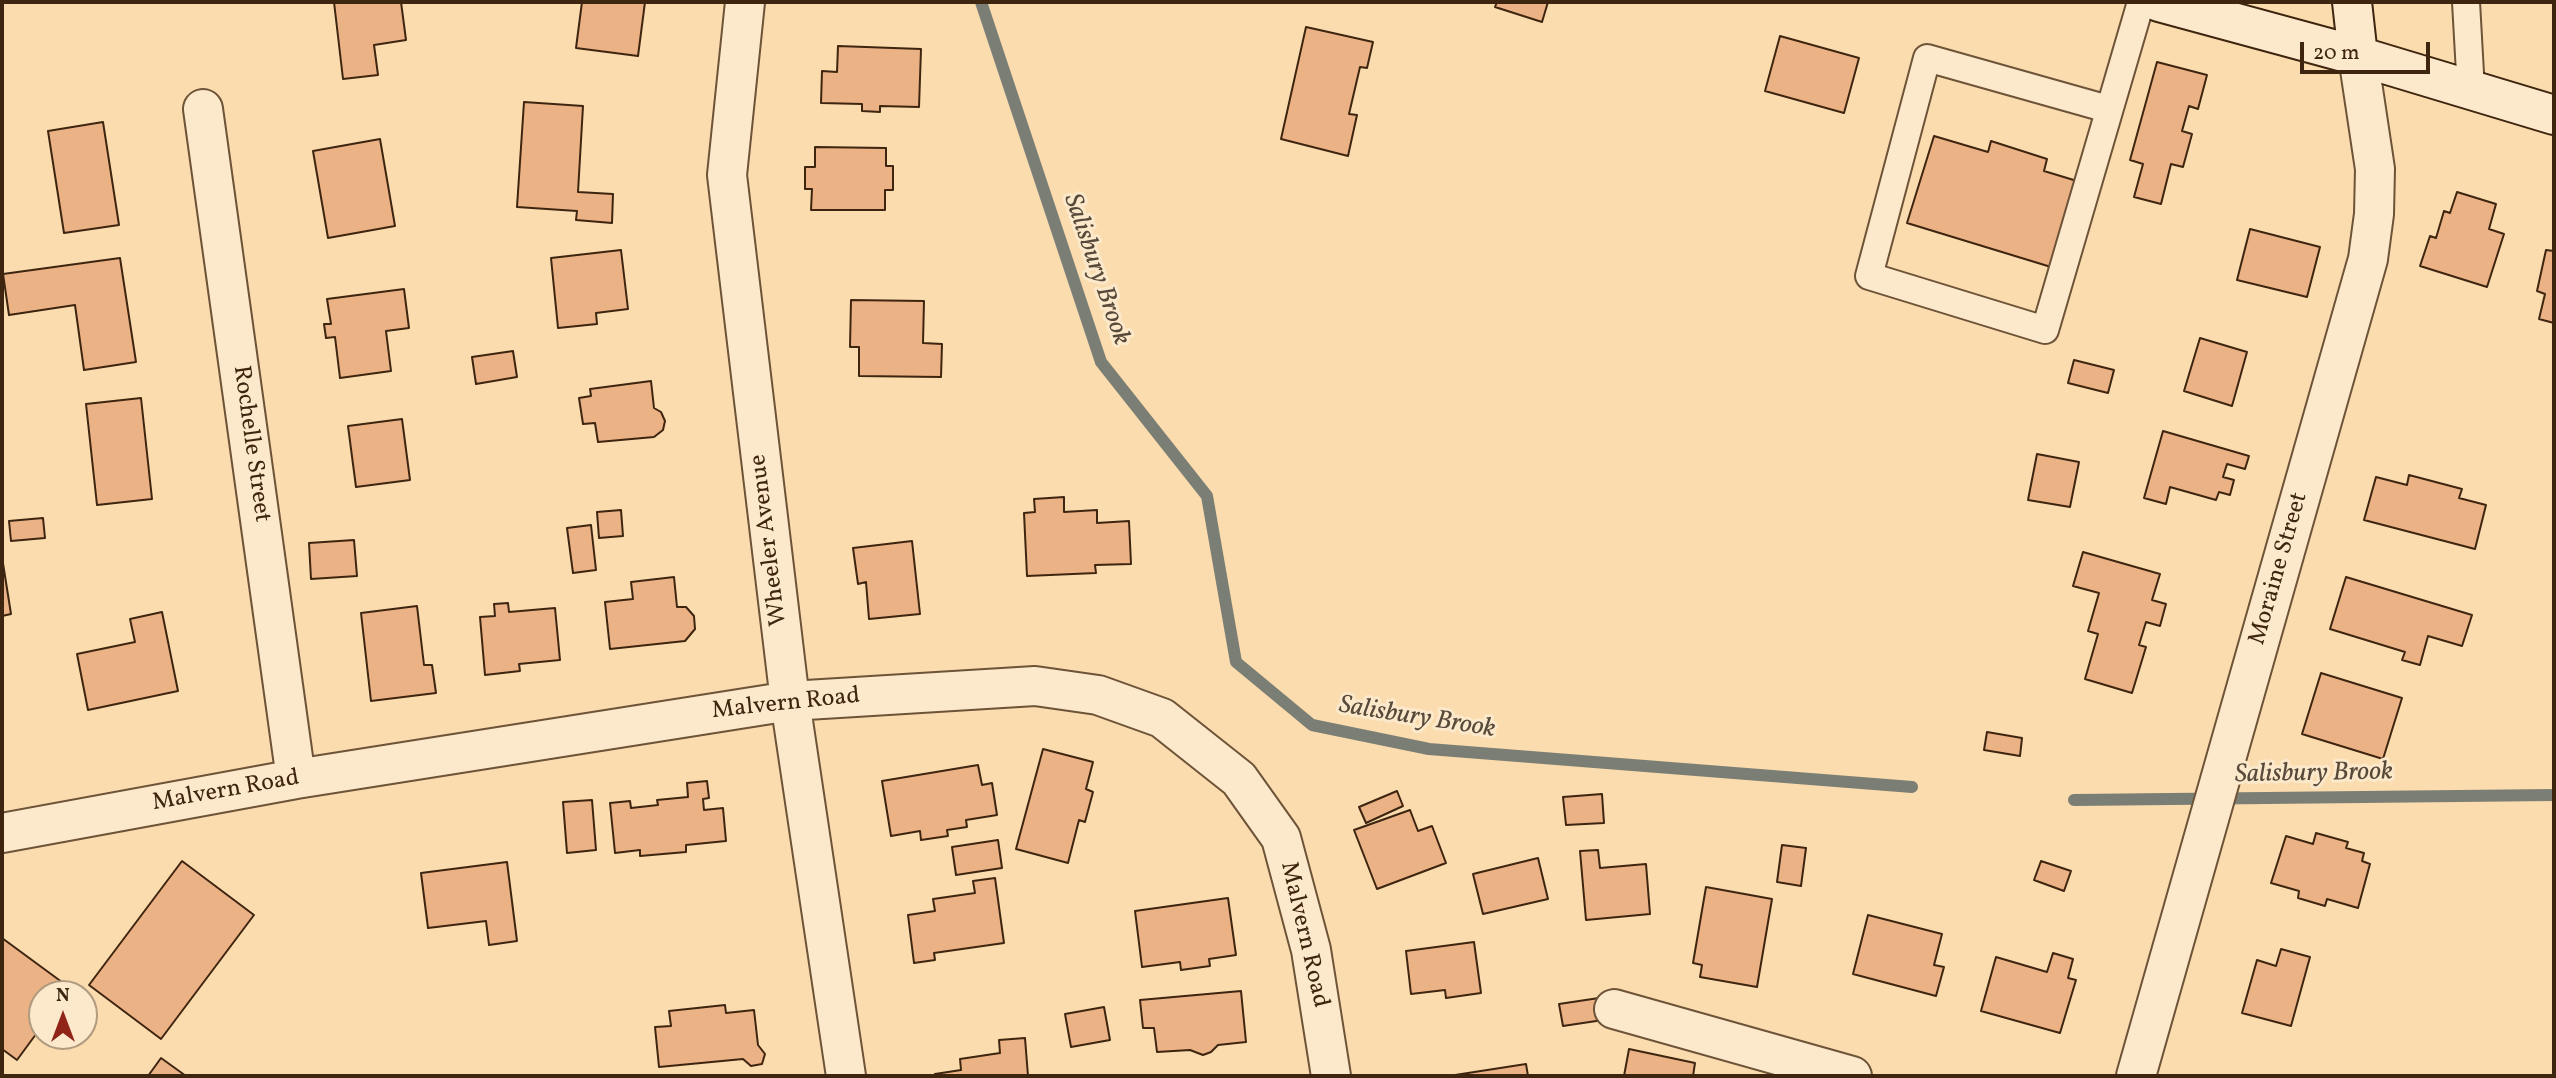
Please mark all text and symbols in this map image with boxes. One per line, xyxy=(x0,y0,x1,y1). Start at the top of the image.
scale bar xyxy=(2304,28,2434,72)
text: 20 m xyxy=(2313,39,2359,68)
water label: Salisbury Brook xyxy=(1055,190,1135,350)
street label: Rochelle Street xyxy=(225,364,275,524)
street label: Wheeler Avenue xyxy=(745,452,795,628)
street label: Moraine Street xyxy=(2244,489,2316,649)
street label: Malvern Road xyxy=(711,683,861,727)
water label: Salisbury Brook xyxy=(1337,691,1497,747)
water label: Salisbury Brook xyxy=(2235,758,2393,792)
street label: Malvern Road xyxy=(150,765,302,819)
street label: Malvern Road xyxy=(1272,859,1334,1011)
north arrow xyxy=(28,980,98,1050)
text: N xyxy=(56,983,70,1009)

